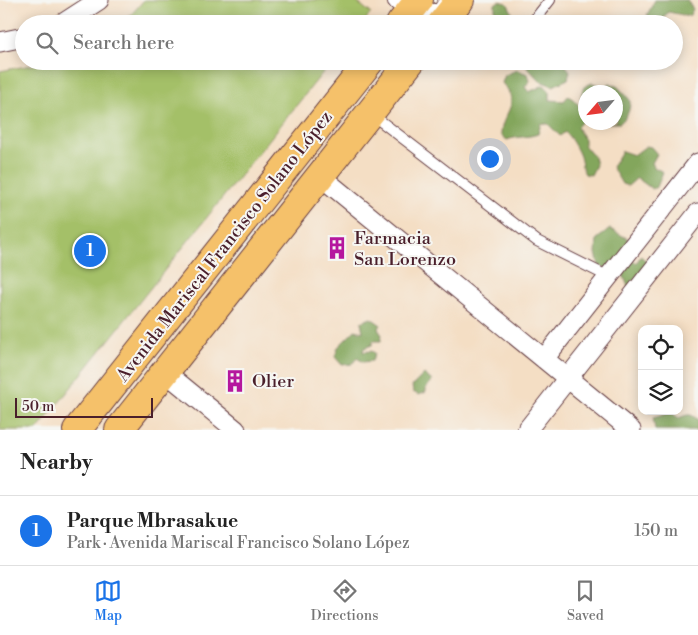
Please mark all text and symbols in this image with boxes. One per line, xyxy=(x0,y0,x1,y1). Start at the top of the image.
search box xyxy=(15,15,683,70)
icon: search xyxy=(33,29,61,57)
text: Search here xyxy=(73,31,174,55)
north arrow xyxy=(578,85,623,130)
street label: Avenida Mariscal Francisco Solano López xyxy=(111,106,337,387)
your location xyxy=(477,146,503,172)
place label: Farmacia San Lorenzo xyxy=(354,227,456,271)
pin: 1 xyxy=(74,232,106,270)
building icon: Farmacia San Lorenzo xyxy=(324,235,350,261)
map controls xyxy=(638,325,683,415)
button: locate xyxy=(638,325,683,370)
building icon: Olier xyxy=(222,368,248,394)
place label: Olier xyxy=(252,370,294,393)
button: layers xyxy=(638,370,683,415)
scale bar xyxy=(15,395,152,418)
text: 50 m xyxy=(22,398,54,416)
text: Nearby xyxy=(20,450,93,476)
text: Parque Mbrasakue xyxy=(67,509,238,533)
text: 1 xyxy=(32,521,40,541)
text: 150 m xyxy=(634,521,678,541)
text: Park · Avenida Mariscal Francisco Solano López xyxy=(67,533,410,553)
tab: Map xyxy=(94,577,122,625)
tab: Directions xyxy=(311,577,378,625)
tab: Saved xyxy=(567,577,604,625)

